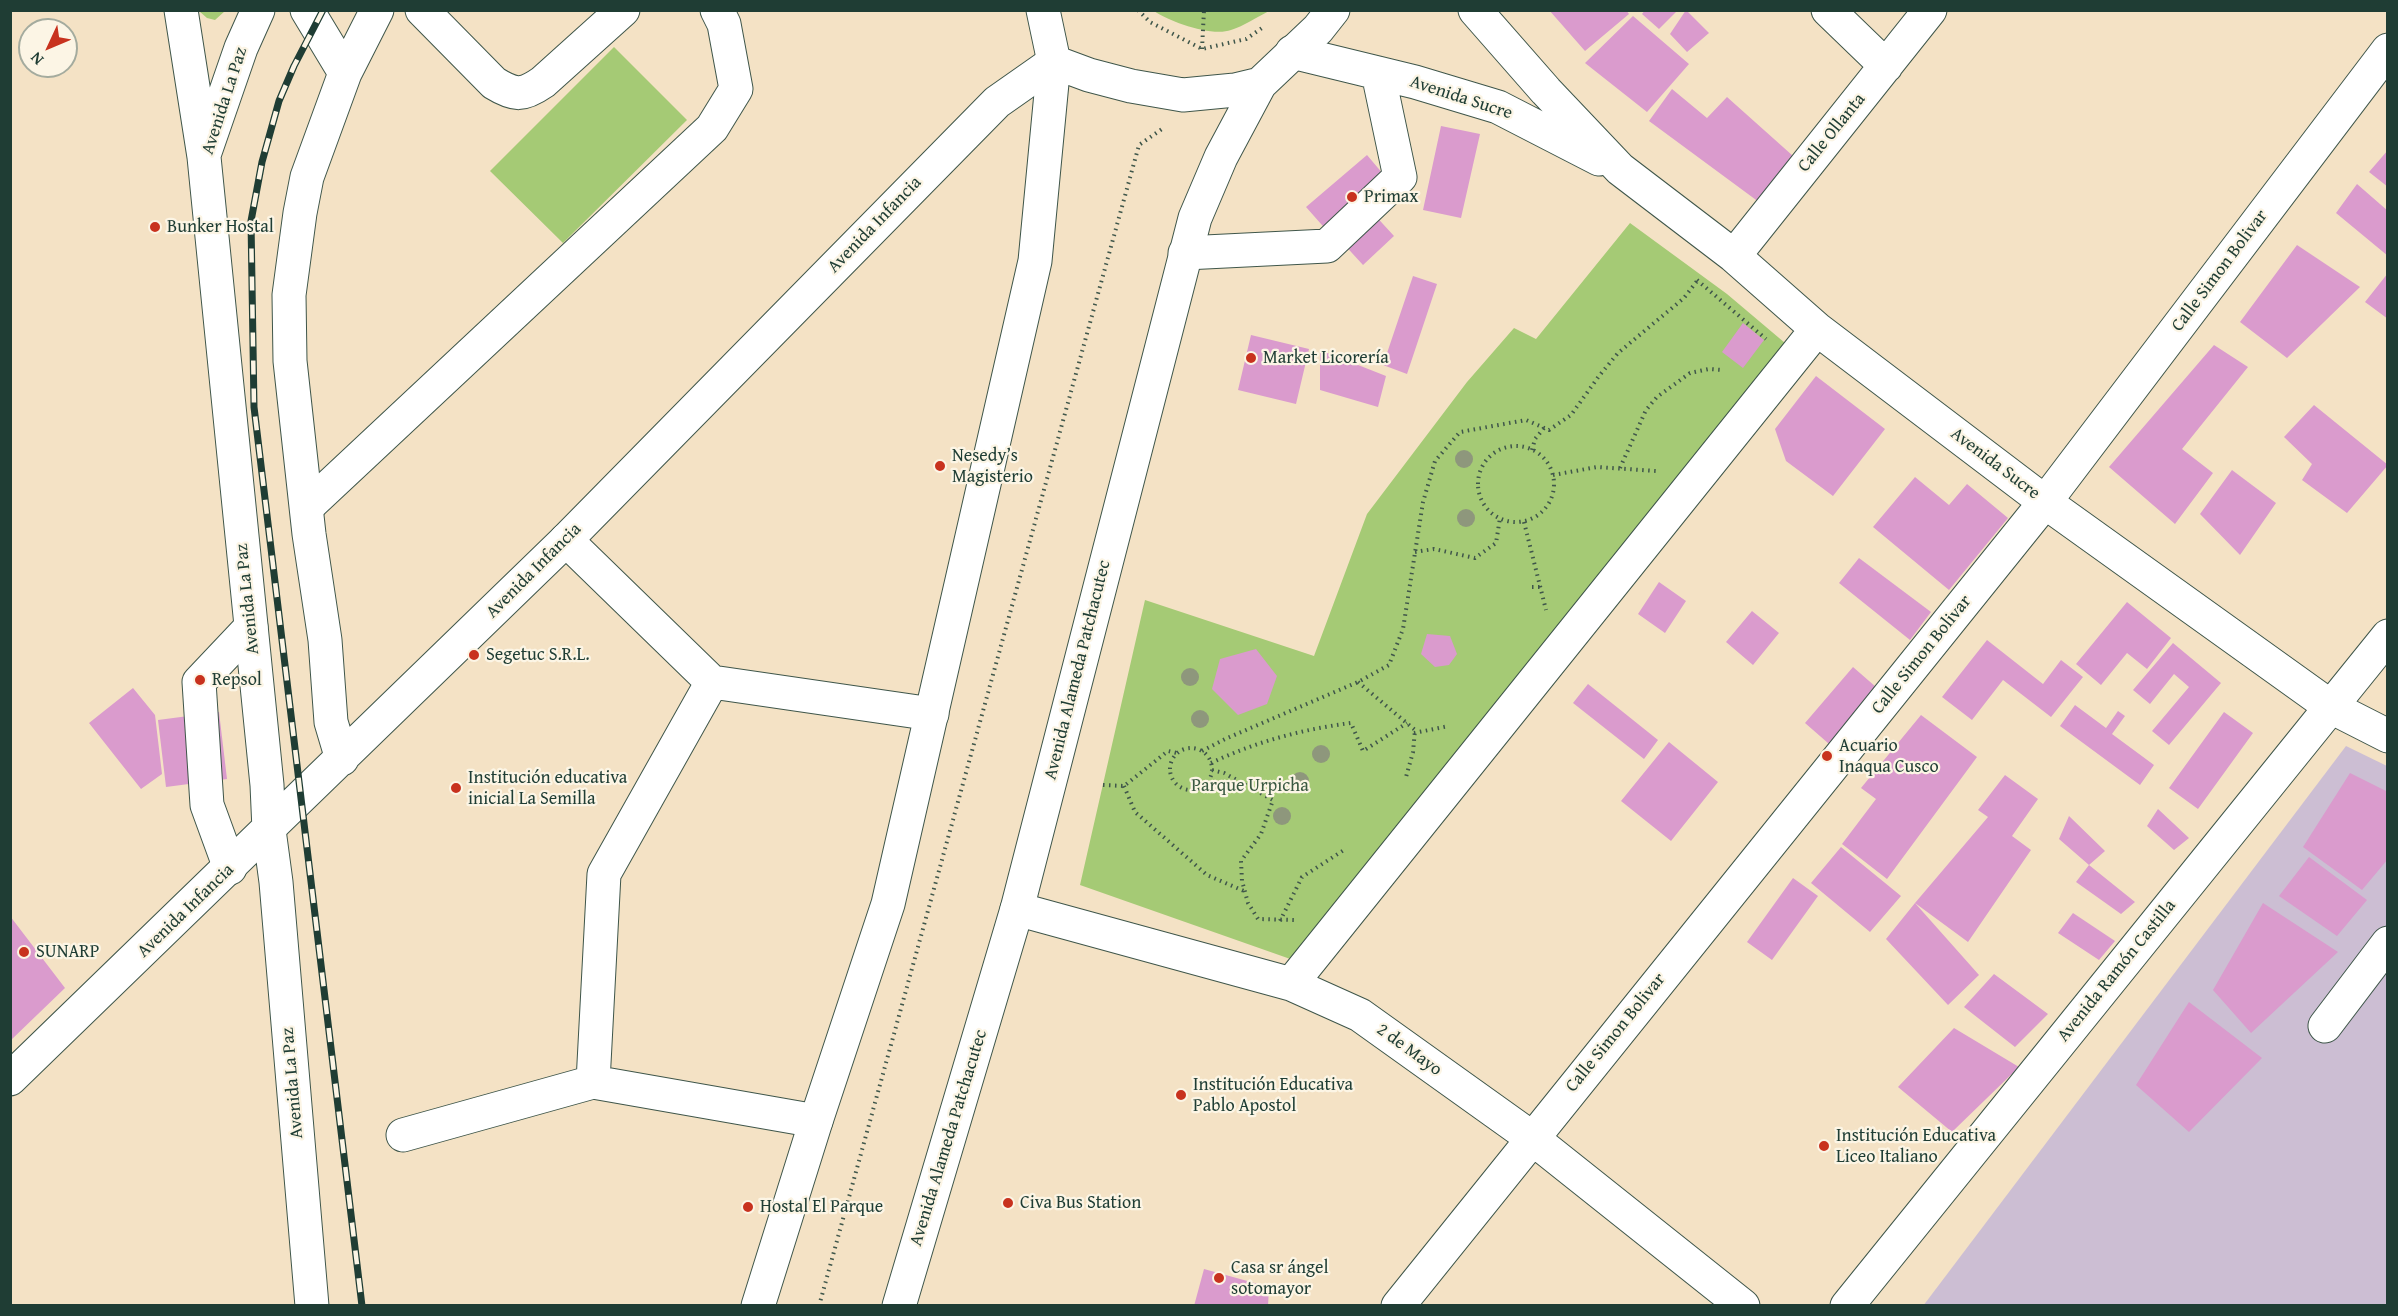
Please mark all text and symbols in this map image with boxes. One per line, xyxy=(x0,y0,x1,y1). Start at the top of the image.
north arrow xyxy=(18,18,78,78)
street label: Avenida La Paz xyxy=(197,45,253,157)
text: N xyxy=(24,47,49,71)
street label: Avenida Sucre xyxy=(1407,71,1515,125)
street label: Calle Ollanta xyxy=(1794,89,1870,177)
street label: Avenida Infancia xyxy=(824,172,926,278)
place label: Primax xyxy=(1364,186,1419,208)
marker: Primax xyxy=(1345,190,1359,204)
street label: Calle Simon Bolivar xyxy=(2167,206,2273,336)
place label: Bunker Hostal xyxy=(167,216,274,238)
marker: Bunker Hostal xyxy=(148,220,162,234)
place label: Market Licorería xyxy=(1263,347,1389,369)
marker: Market Licorería xyxy=(1244,351,1258,365)
street label: Avenida Sucre xyxy=(1946,423,2044,505)
place label: Nesedy’s Magisterio xyxy=(952,445,1033,488)
marker: Nesedy’s Magisterio xyxy=(933,459,947,473)
street label: Avenida Infancia xyxy=(482,519,586,623)
street label: Avenida La Paz xyxy=(231,542,265,656)
street label: Avenida Alameda Patchacutec xyxy=(1040,558,1116,782)
street label: Calle Simon Bolivar xyxy=(1867,591,1977,719)
place label: Segetuc S.R.L. xyxy=(486,644,590,666)
marker: Segetuc S.R.L. xyxy=(467,648,481,662)
place label: Repsol xyxy=(212,669,262,691)
marker: Repsol xyxy=(193,673,207,687)
place label: Acuario Inaqua Cusco xyxy=(1839,735,1939,777)
marker: Acuario Inaqua Cusco xyxy=(1820,749,1834,763)
place label: Institución educativa inicial La Semilla xyxy=(468,767,627,810)
park label: Parque Urpicha xyxy=(1191,775,1309,797)
marker: Institución educativa inicial La Semilla xyxy=(449,781,463,795)
street label: Avenida Infancia xyxy=(133,860,239,962)
street label: Avenida Ramón Castilla xyxy=(2053,896,2181,1046)
place label: SUNARP xyxy=(36,941,99,963)
marker: SUNARP xyxy=(17,945,31,959)
street label: Calle Simon Bolivar xyxy=(1561,969,1671,1097)
street label: 2 de Mayo xyxy=(1372,1019,1446,1081)
street label: Avenida La Paz xyxy=(277,1026,309,1140)
street label: Avenida Alameda Patchacutec xyxy=(906,1027,992,1249)
place label: Institución Educativa Pablo Apostol xyxy=(1193,1074,1353,1116)
marker: Institución Educativa Pablo Apostol xyxy=(1174,1088,1188,1102)
place label: Institución Educativa Liceo Italiano xyxy=(1836,1125,1996,1168)
marker: Institución Educativa Liceo Italiano xyxy=(1817,1139,1831,1153)
place label: Civa Bus Station xyxy=(1020,1192,1141,1214)
place label: Hostal El Parque xyxy=(760,1196,883,1218)
marker: Civa Bus Station xyxy=(1001,1196,1015,1210)
marker: Hostal El Parque xyxy=(741,1200,755,1214)
place label: Casa sr ángel sotomayor xyxy=(1231,1257,1329,1300)
marker: Casa sr ángel sotomayor xyxy=(1212,1271,1226,1285)

